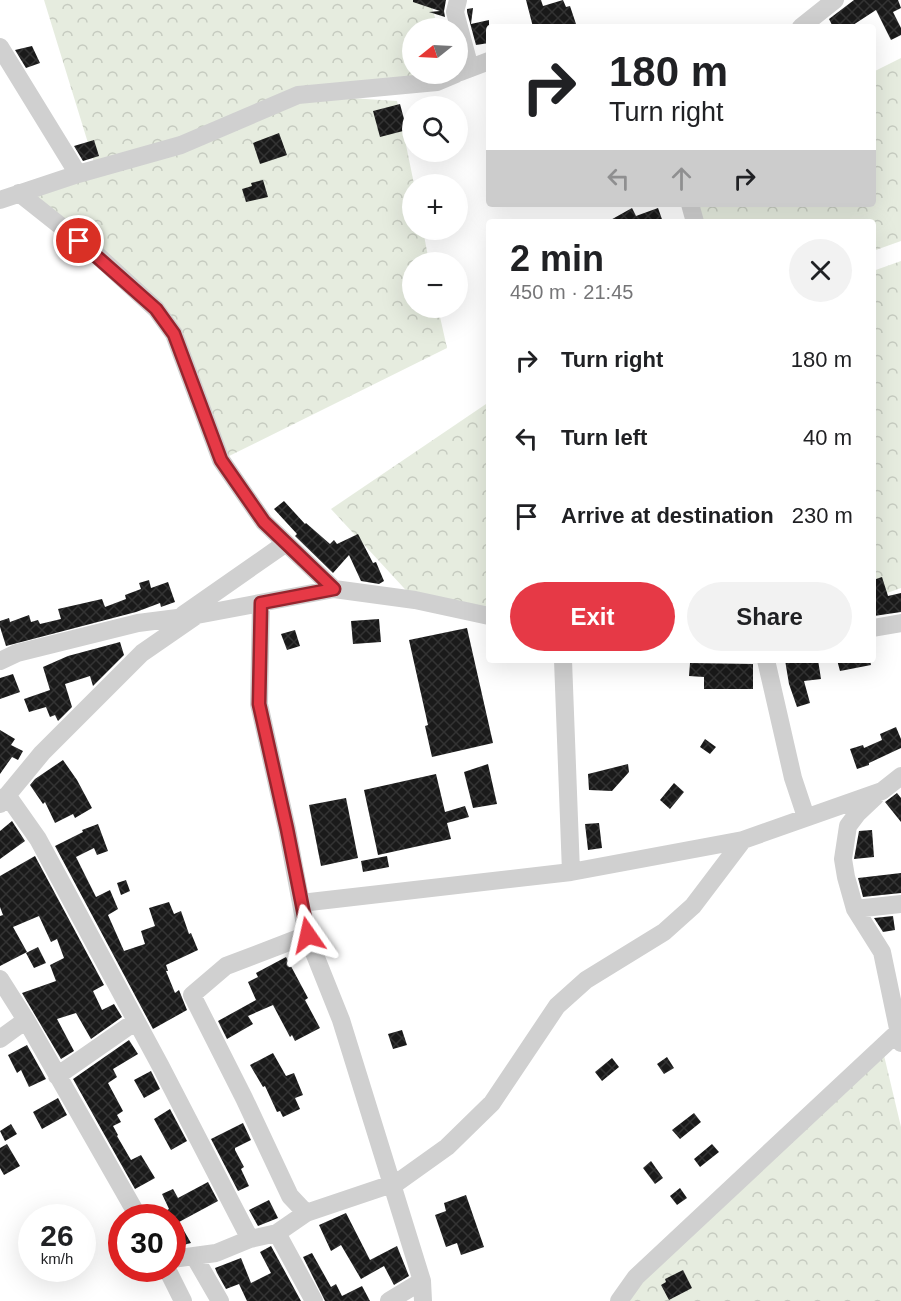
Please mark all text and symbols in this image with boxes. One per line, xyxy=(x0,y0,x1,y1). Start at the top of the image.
north arrow xyxy=(402,18,468,84)
map controls xyxy=(402,18,468,318)
icon: right xyxy=(510,48,588,126)
text: 180 m xyxy=(609,48,728,95)
button: search xyxy=(402,96,468,162)
text: Turn right xyxy=(609,97,724,127)
icon: left xyxy=(602,162,635,195)
icon: ahead xyxy=(665,162,698,195)
icon: right xyxy=(728,162,761,195)
button: + xyxy=(402,174,468,240)
pin xyxy=(53,215,104,266)
icon: arrive xyxy=(62,224,95,257)
text: 2 min xyxy=(510,238,604,279)
button: close xyxy=(789,239,852,302)
button: − xyxy=(402,252,468,318)
text: 450 m · 21:45 xyxy=(510,281,633,303)
icon: right xyxy=(510,344,543,377)
text: Turn right xyxy=(561,347,663,372)
text: 180 m xyxy=(791,347,852,372)
icon: left xyxy=(510,422,543,455)
text: Turn left xyxy=(561,425,647,450)
text: 40 m xyxy=(803,425,852,450)
icon: arrive xyxy=(510,500,543,533)
text: Arrive at destination xyxy=(561,503,774,528)
text: 230 m xyxy=(792,503,853,528)
button: Exit xyxy=(510,582,675,651)
button: Share xyxy=(687,582,852,651)
position arrow xyxy=(276,903,340,967)
speed limit sign: 30 xyxy=(108,1204,186,1282)
text: 26 xyxy=(40,1219,74,1252)
text: km/h xyxy=(41,1250,73,1267)

